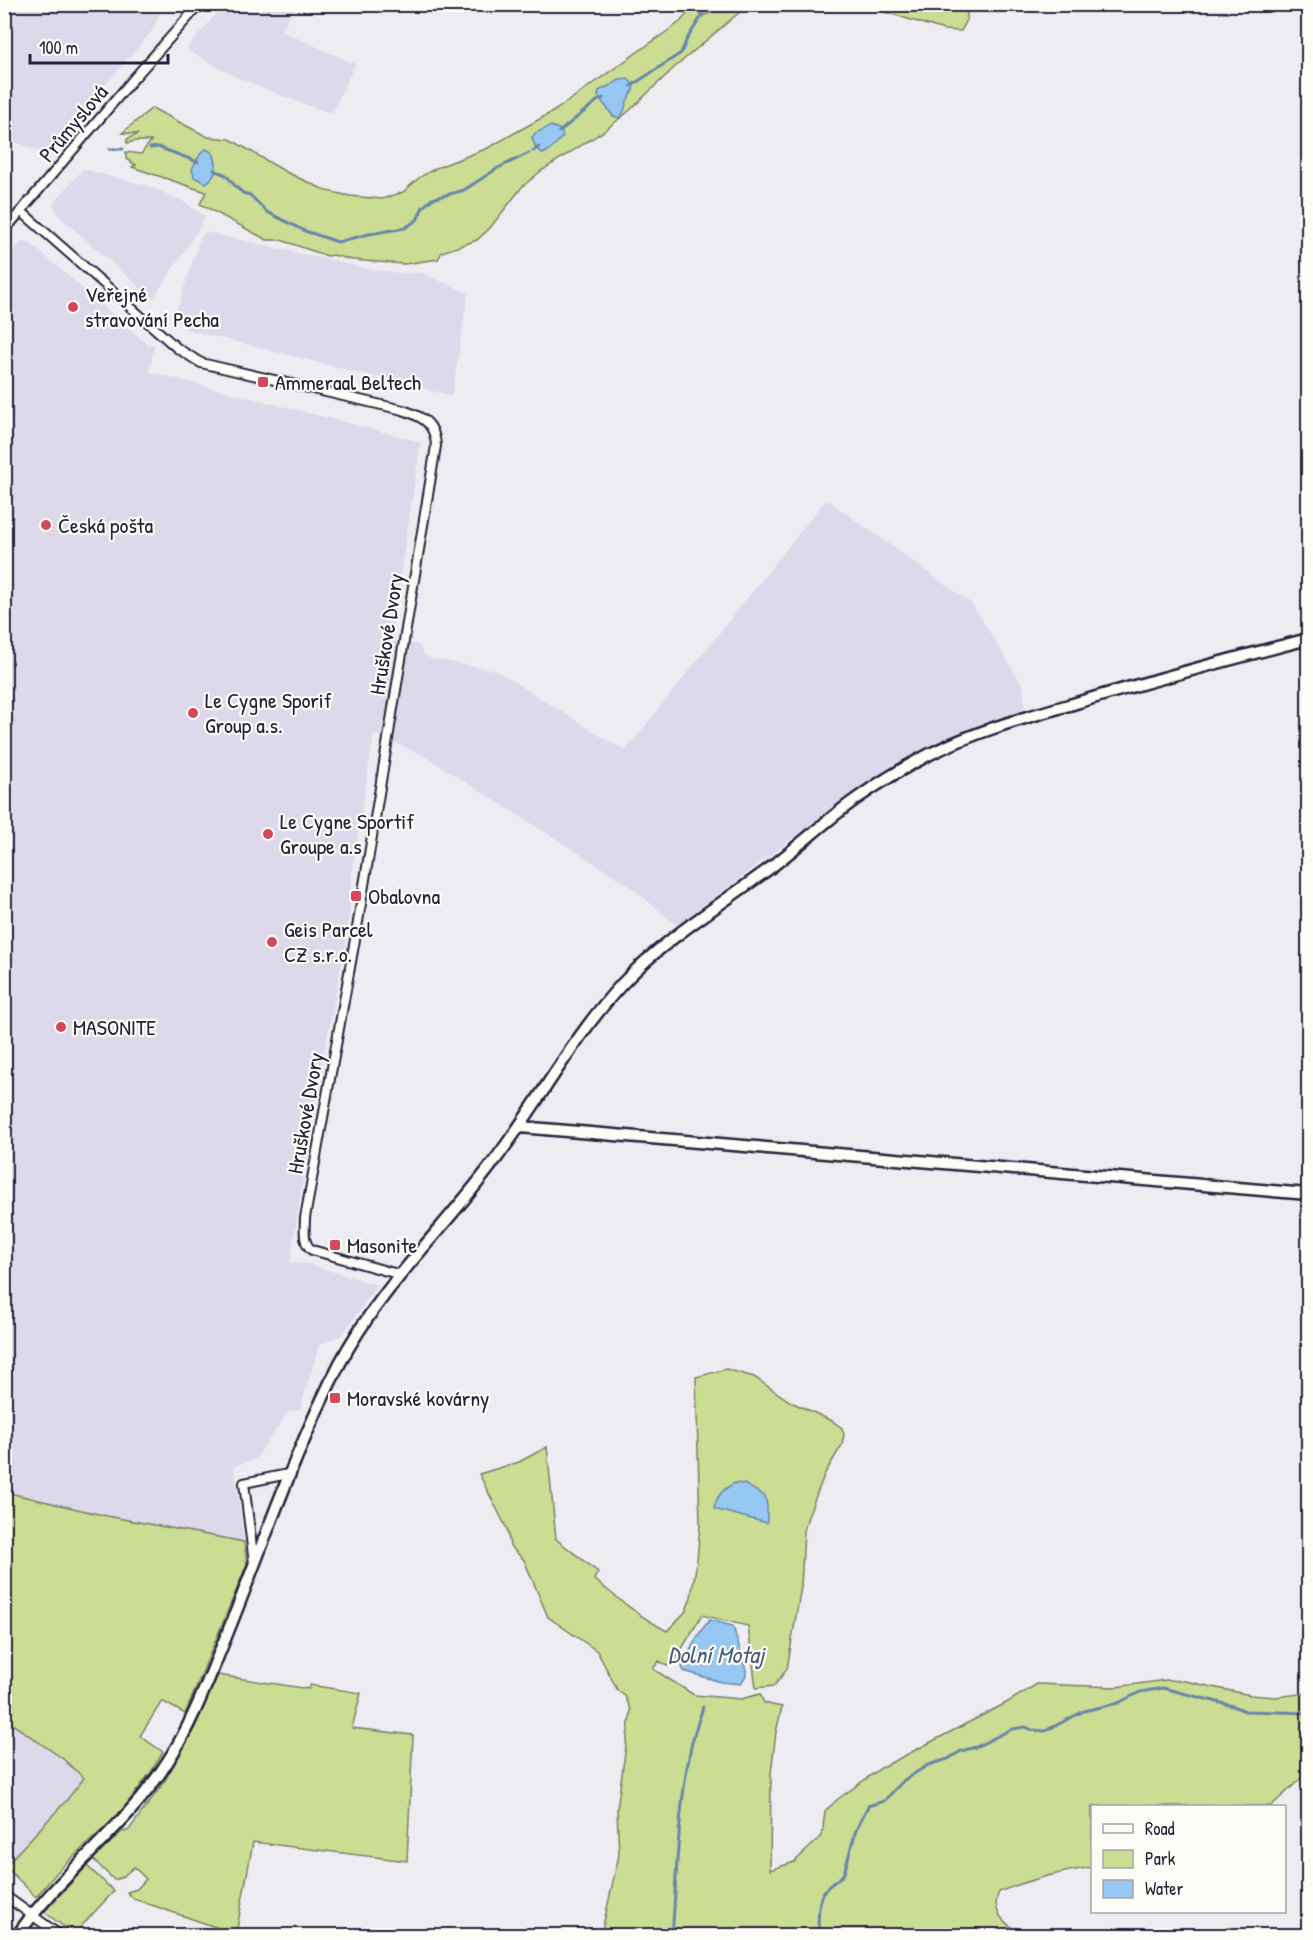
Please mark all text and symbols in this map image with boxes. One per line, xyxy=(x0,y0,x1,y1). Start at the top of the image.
scale bar xyxy=(30,27,168,65)
text: 100 m xyxy=(39,35,78,60)
street label: Průmyslová xyxy=(32,78,115,168)
place label: Veřejné stravování Pecha xyxy=(85,279,219,334)
marker: Veřejné stravování Pecha xyxy=(66,300,80,314)
place label: Ammeraal Beltech xyxy=(275,367,421,397)
marker: Ammeraal Beltech xyxy=(256,375,270,389)
place label: Česká pošta xyxy=(58,510,153,540)
marker: Česká pošta xyxy=(39,518,53,532)
street label: Hruškové Dvory xyxy=(362,571,410,697)
place label: Le Cygne Sporif Group a.s. xyxy=(205,685,332,740)
marker: Le Cygne Sporif Group a.s. xyxy=(186,706,200,720)
place label: Le Cygne Sportif Groupe a.s xyxy=(280,806,414,861)
marker: Le Cygne Sportif Groupe a.s xyxy=(261,827,275,841)
place label: Obalovna xyxy=(368,881,440,911)
marker: Obalovna xyxy=(349,889,363,903)
place label: Geis Parcel CZ s.r.o. xyxy=(284,914,373,969)
marker: Geis Parcel CZ s.r.o. xyxy=(265,935,279,949)
place label: MASONITE xyxy=(73,1012,156,1042)
marker: MASONITE xyxy=(54,1020,68,1034)
street label: Hruškové Dvory xyxy=(280,1050,330,1176)
place label: Masonite xyxy=(347,1230,417,1260)
marker: Masonite xyxy=(328,1238,342,1252)
place label: Moravské kovárny xyxy=(347,1383,489,1413)
marker: Moravské kovárny xyxy=(328,1391,342,1405)
water label: Dolní Motaj xyxy=(668,1638,767,1670)
legend xyxy=(1091,1805,1286,1913)
text: Road xyxy=(1145,1816,1175,1841)
text: Park xyxy=(1145,1846,1176,1871)
text: Water xyxy=(1145,1876,1183,1901)

